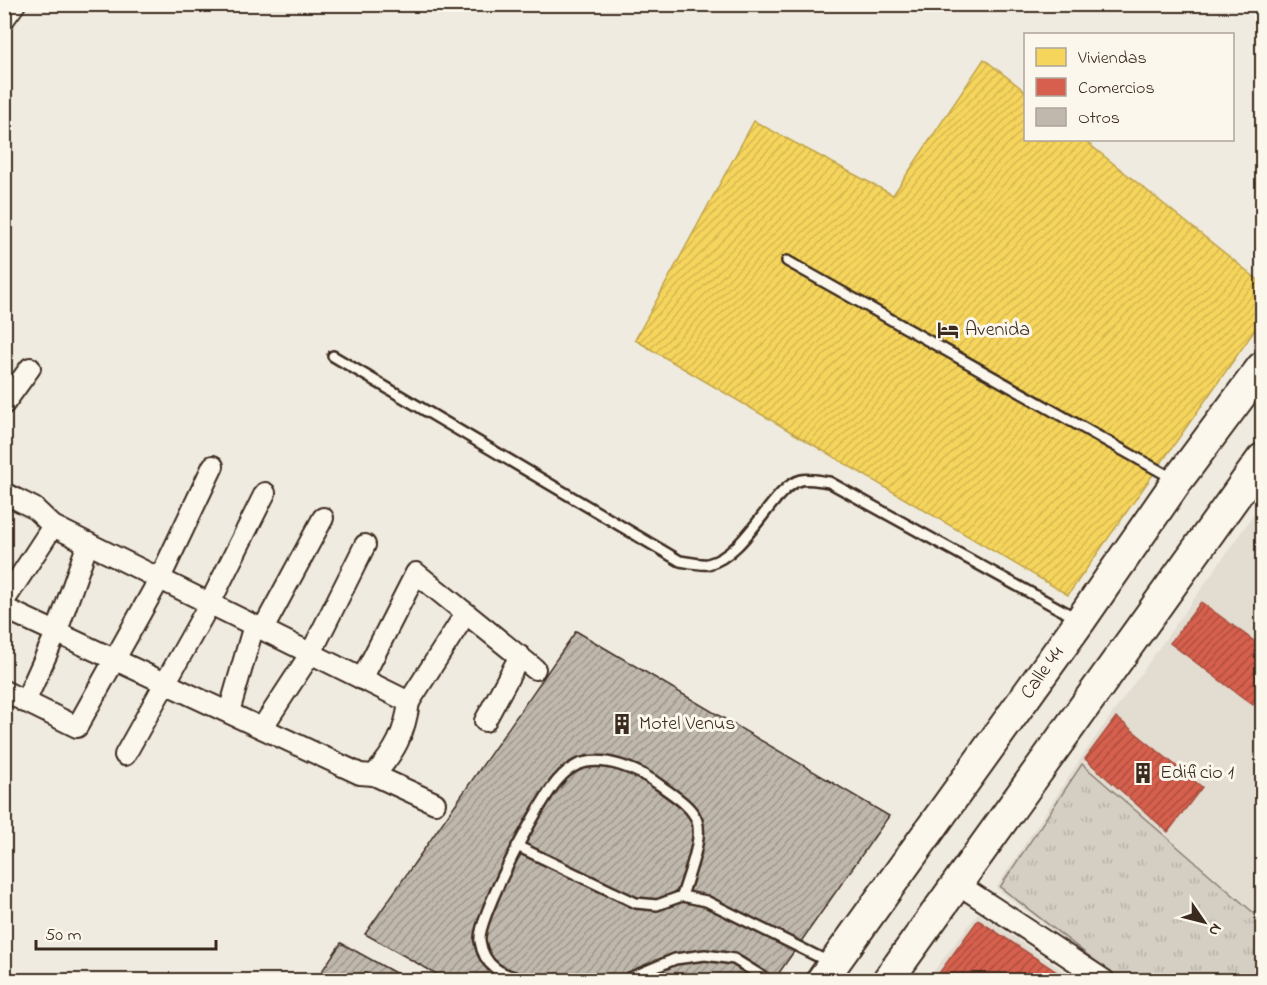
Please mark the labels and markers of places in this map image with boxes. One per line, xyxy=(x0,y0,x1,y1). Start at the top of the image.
place label: Avenida xyxy=(965,316,1030,345)
hotel icon: Avenida xyxy=(936,318,960,342)
place label: Motel Venus xyxy=(639,710,735,739)
building icon: Motel Venus xyxy=(610,712,634,736)
place label: Edificio 1 xyxy=(1160,759,1234,788)
building icon: Edificio 1 xyxy=(1131,761,1155,785)

